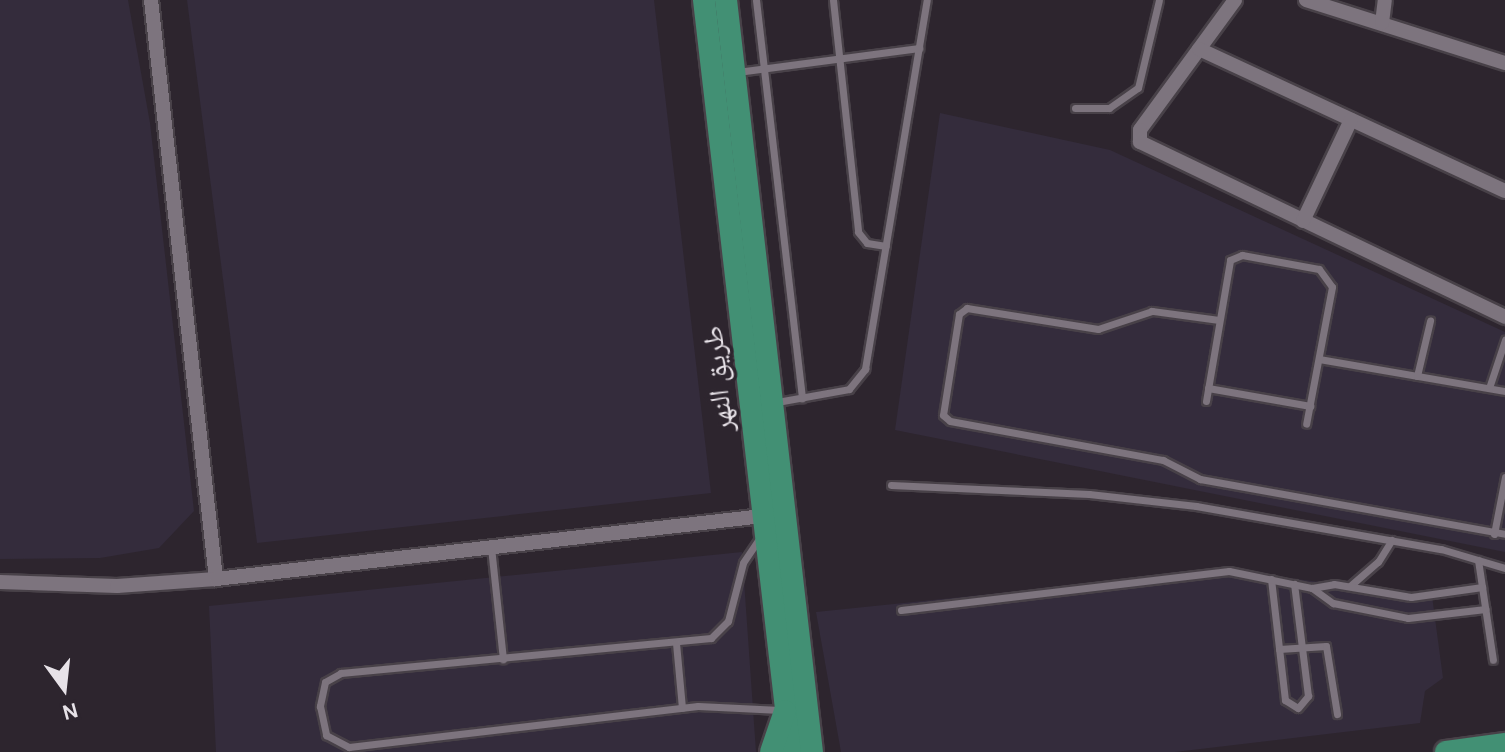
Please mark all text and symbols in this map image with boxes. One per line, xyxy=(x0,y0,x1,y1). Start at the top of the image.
street label: طريق النهر xyxy=(696,324,740,434)
north arrow xyxy=(24,648,104,728)
text: N xyxy=(59,697,81,726)

